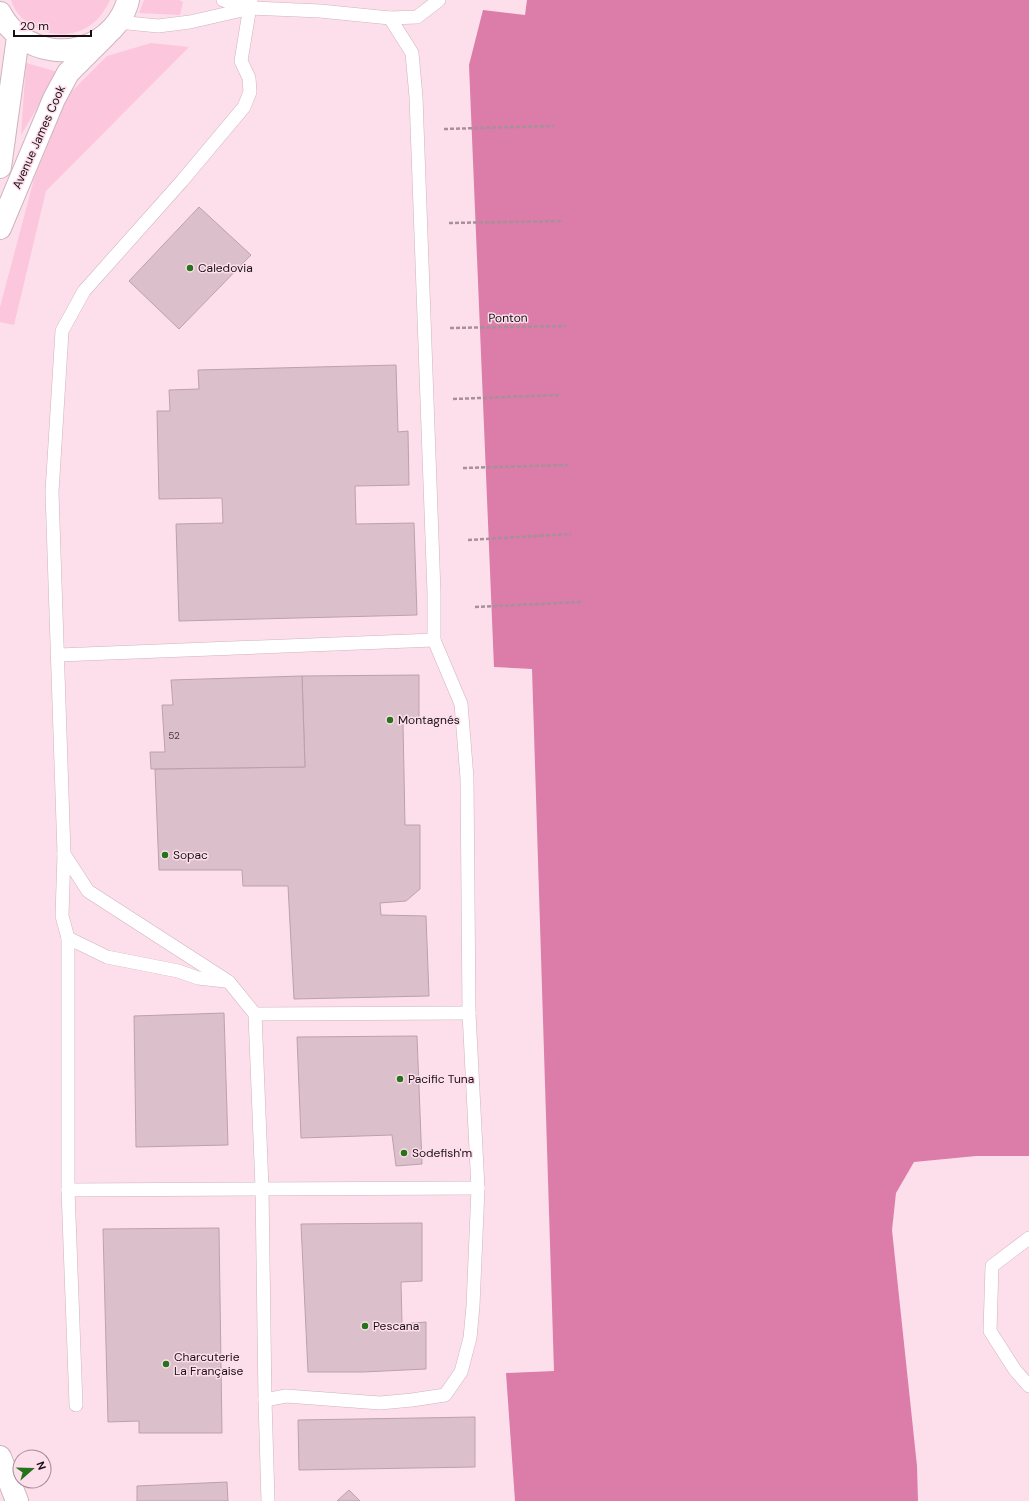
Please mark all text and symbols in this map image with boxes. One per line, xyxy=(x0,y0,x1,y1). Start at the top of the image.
scale bar xyxy=(14,12,91,38)
text: 20 m xyxy=(20,18,49,34)
street label: Avenue James Cook xyxy=(9,83,69,191)
place label: Caledovia xyxy=(198,260,253,276)
marker: Caledovia xyxy=(185,263,195,273)
street label: Ponton xyxy=(488,310,528,326)
place label: Montagnés xyxy=(398,712,460,728)
marker: Montagnés xyxy=(385,715,395,725)
house number: 52 xyxy=(168,729,180,742)
place label: Sopac xyxy=(173,847,208,863)
marker: Sopac xyxy=(160,850,170,860)
place label: Pacific Tuna xyxy=(408,1071,474,1087)
marker: Pacific Tuna xyxy=(395,1074,405,1084)
place label: Sodefish'm xyxy=(412,1145,472,1161)
marker: Sodefish'm xyxy=(399,1148,409,1158)
place label: Pescana xyxy=(373,1318,419,1334)
marker: Pescana xyxy=(360,1321,370,1331)
place label: Charcuterie La Française xyxy=(174,1349,244,1379)
marker: Charcuterie La Française xyxy=(161,1359,171,1369)
north arrow xyxy=(12,1449,52,1489)
text: N xyxy=(33,1459,49,1472)

